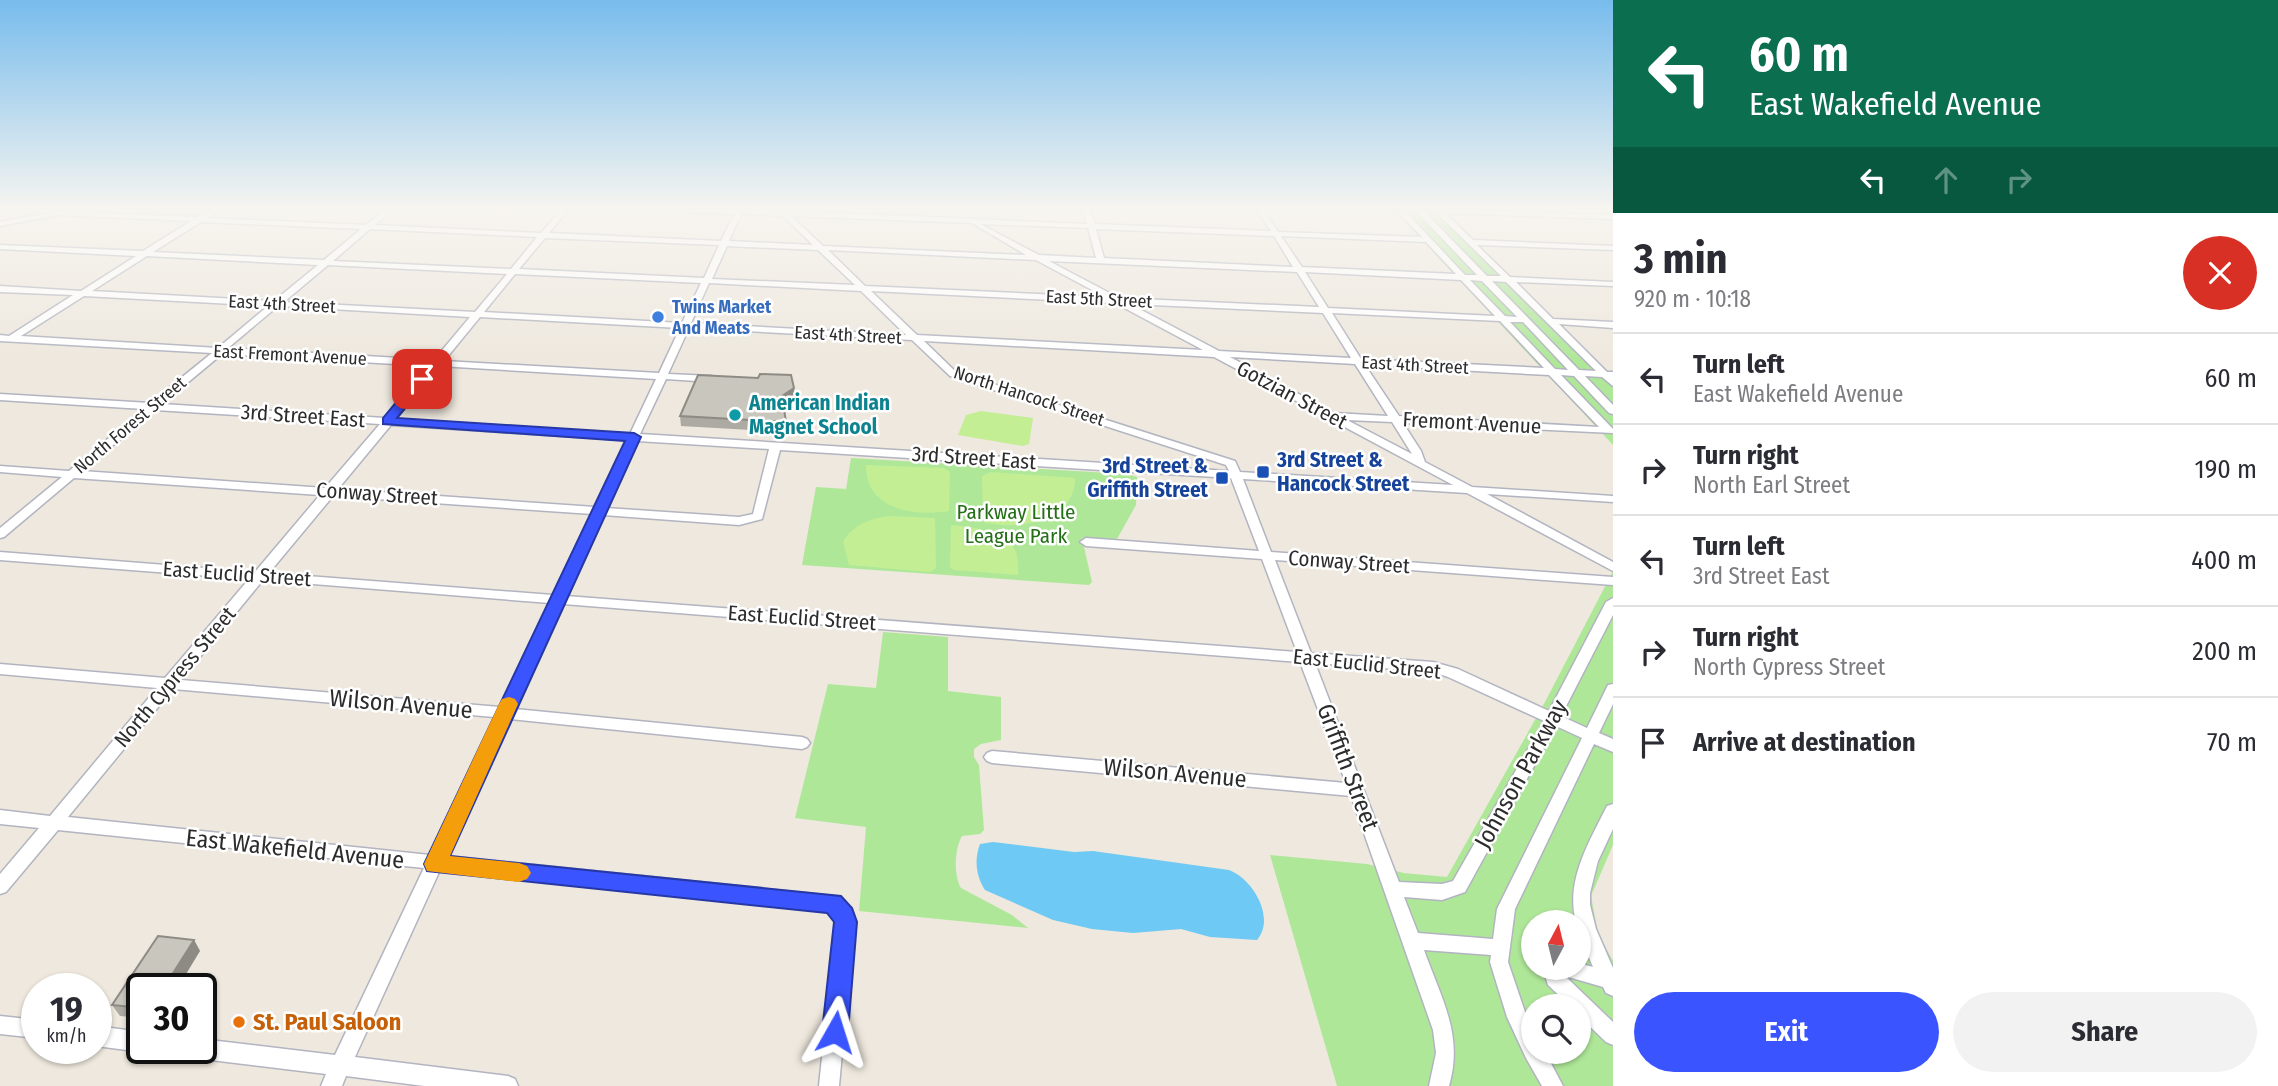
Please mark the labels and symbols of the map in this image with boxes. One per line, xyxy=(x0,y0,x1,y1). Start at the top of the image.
street label: East 5th Street xyxy=(1045,285,1153,313)
street label: East 4th Street xyxy=(228,290,336,318)
place label: Twins Market And Meats xyxy=(671,296,772,339)
marker: Twins Market And Meats xyxy=(650,309,666,325)
street label: East 4th Street xyxy=(794,321,902,349)
street label: East Fremont Avenue xyxy=(213,340,367,370)
pin xyxy=(392,349,452,409)
street label: East 4th Street xyxy=(1361,351,1469,379)
street label: Gotzian Street xyxy=(1232,355,1352,435)
street label: North Hancock Street xyxy=(951,361,1107,431)
street label: North Forest Street xyxy=(69,372,191,478)
place label: American Indian Magnet School xyxy=(748,390,890,440)
street label: 3rd Street East xyxy=(240,399,366,433)
street label: Fremont Avenue xyxy=(1402,406,1542,440)
marker: American Indian Magnet School xyxy=(727,407,743,423)
street label: 3rd Street East xyxy=(911,441,1037,475)
place label: 3rd Street & Hancock Street xyxy=(1276,447,1410,497)
place label: 3rd Street & Griffith Street xyxy=(1087,453,1209,503)
marker: 3rd Street & Hancock Street xyxy=(1255,464,1271,480)
marker: 3rd Street & Griffith Street xyxy=(1214,470,1230,486)
street label: Conway Street xyxy=(315,477,439,511)
park label: Parkway Little League Park xyxy=(957,499,1076,549)
street label: Conway Street xyxy=(1287,545,1411,579)
street label: East Euclid Street xyxy=(162,556,312,592)
street label: East Euclid Street xyxy=(727,600,877,636)
street label: North Cypress Street xyxy=(109,601,241,753)
street label: East Euclid Street xyxy=(1292,643,1442,685)
street label: Wilson Avenue xyxy=(328,684,474,724)
street label: Johnson Parkway xyxy=(1469,694,1574,853)
street label: Griffith Street xyxy=(1311,700,1385,834)
street label: Wilson Avenue xyxy=(1102,753,1248,793)
street label: East Wakefield Avenue xyxy=(184,824,406,874)
north arrow xyxy=(1521,910,1591,980)
speed limit sign: 30 xyxy=(126,973,217,1064)
position arrow xyxy=(798,995,872,1069)
place label: St. Paul Saloon xyxy=(253,1008,401,1036)
marker: St. Paul Saloon xyxy=(231,1014,247,1030)

